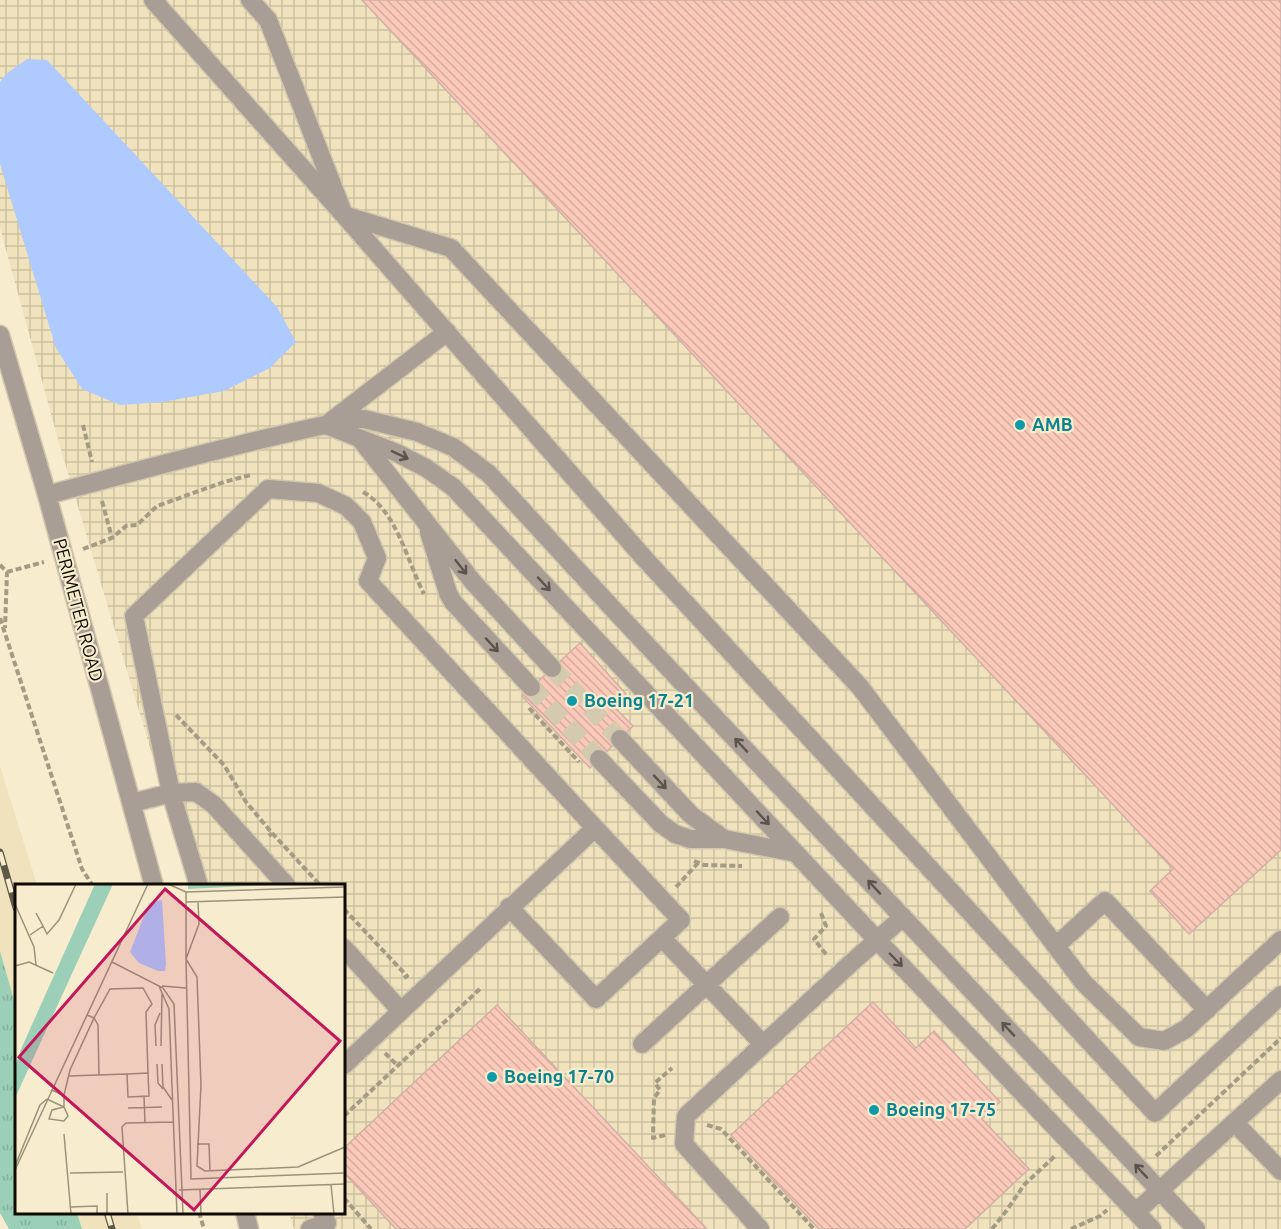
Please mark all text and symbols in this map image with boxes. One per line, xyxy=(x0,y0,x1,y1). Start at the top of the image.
place label: AMB xyxy=(1032,414,1073,434)
marker: AMB xyxy=(1013,418,1027,432)
one-way arrow xyxy=(390,450,408,461)
street label: PERIMETER ROAD xyxy=(50,536,108,683)
one-way arrow xyxy=(454,559,467,575)
one-way arrow xyxy=(536,576,551,591)
one-way arrow xyxy=(484,637,499,652)
place label: Boeing 17-21 xyxy=(584,690,694,710)
marker: Boeing 17-21 xyxy=(565,694,579,708)
one-way arrow xyxy=(733,737,748,752)
one-way arrow xyxy=(653,774,667,789)
one-way arrow xyxy=(756,810,770,825)
one-way arrow xyxy=(867,879,881,894)
inset map xyxy=(15,884,345,1214)
one-way arrow xyxy=(889,953,903,968)
one-way arrow xyxy=(1001,1022,1015,1037)
place label: Boeing 17-70 xyxy=(504,1066,614,1086)
marker: Boeing 17-70 xyxy=(485,1070,499,1084)
place label: Boeing 17-75 xyxy=(886,1099,996,1119)
marker: Boeing 17-75 xyxy=(867,1103,881,1117)
one-way arrow xyxy=(1134,1164,1148,1179)

